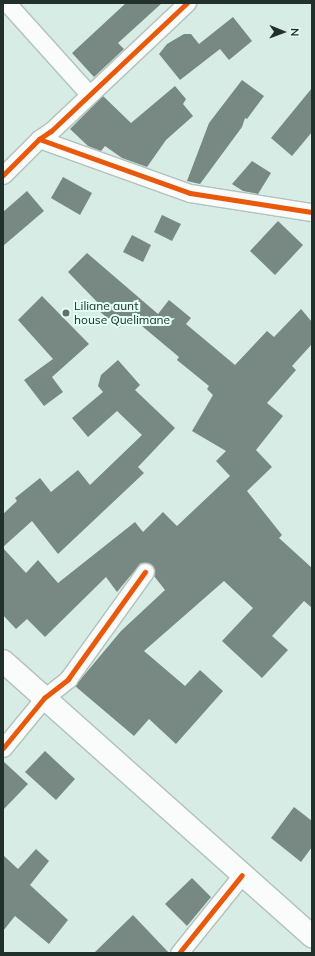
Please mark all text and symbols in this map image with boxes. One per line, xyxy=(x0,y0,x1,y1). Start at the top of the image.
north arrow xyxy=(263,12,303,52)
text: N xyxy=(288,28,302,36)
place label: Liliane aunt house Quelimane xyxy=(74,299,170,327)
marker: Liliane aunt house Quelimane xyxy=(61,308,71,318)

